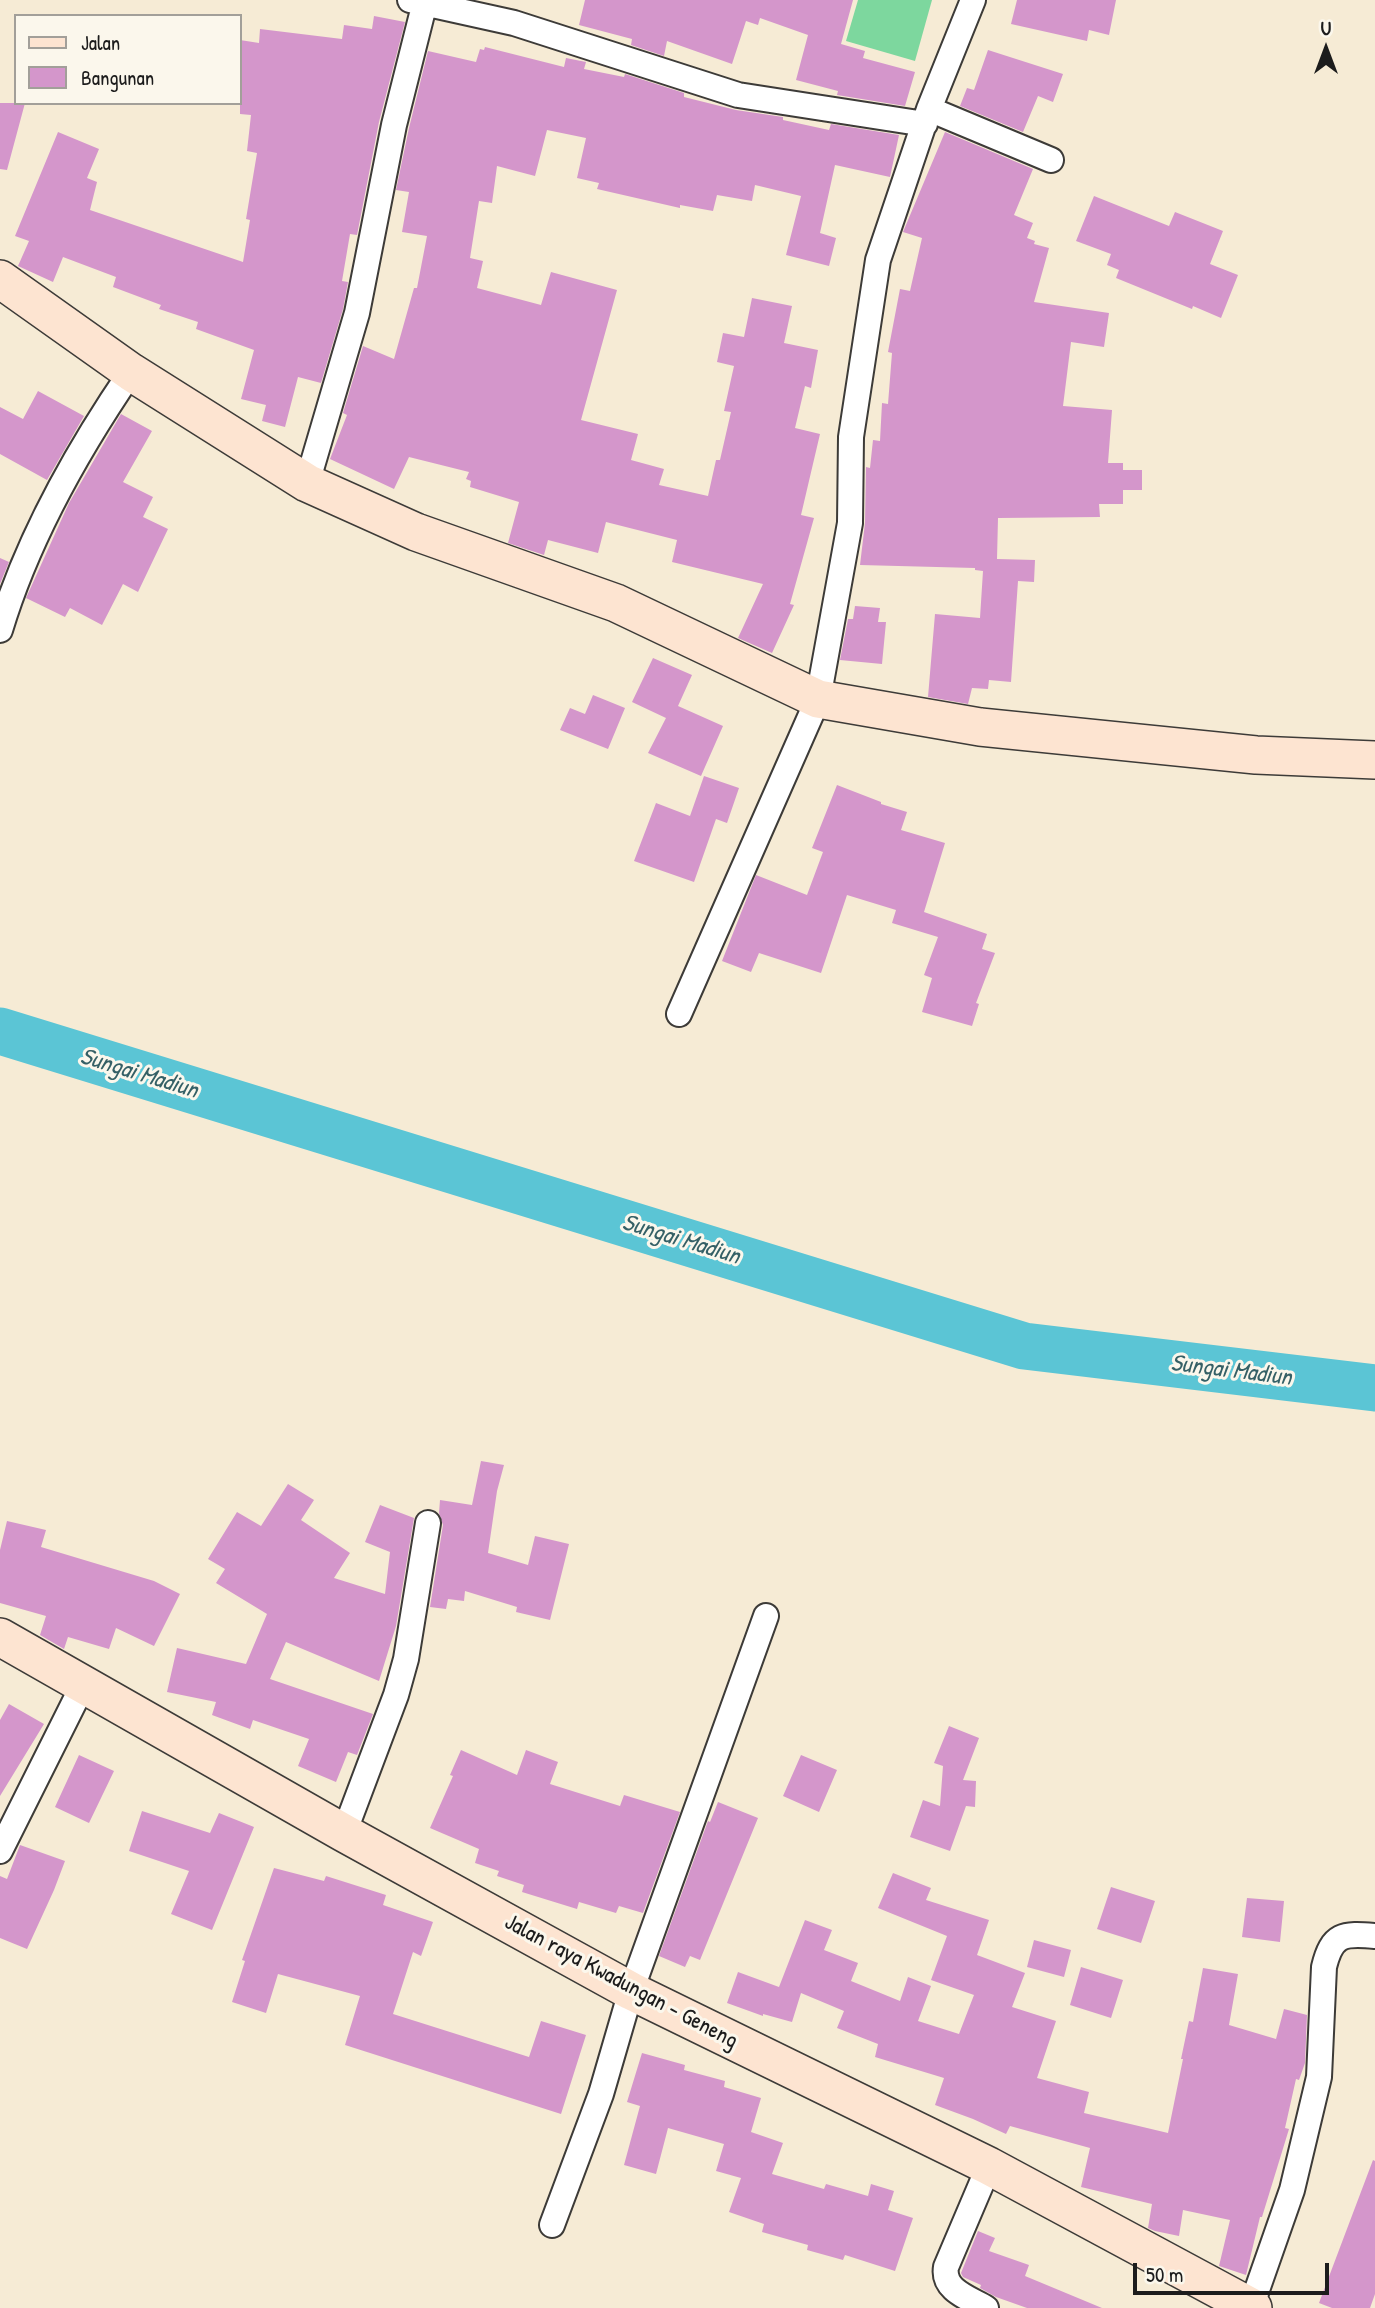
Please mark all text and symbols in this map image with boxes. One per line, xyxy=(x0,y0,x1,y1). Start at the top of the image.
legend xyxy=(14,14,242,105)
north arrow xyxy=(1291,14,1361,84)
text: U xyxy=(1321,15,1331,41)
text: Jalan xyxy=(81,28,120,57)
text: Bangunan xyxy=(81,63,154,92)
water label: Sungai Madiun xyxy=(77,1042,201,1106)
water label: Sungai Madiun xyxy=(619,1208,743,1272)
water label: Sungai Madiun xyxy=(1169,1349,1293,1393)
street label: Jalan raya Kwadungan - Geneng xyxy=(500,1909,742,2055)
scale bar xyxy=(1137,2248,1333,2292)
text: 50 m xyxy=(1146,2260,1183,2289)

